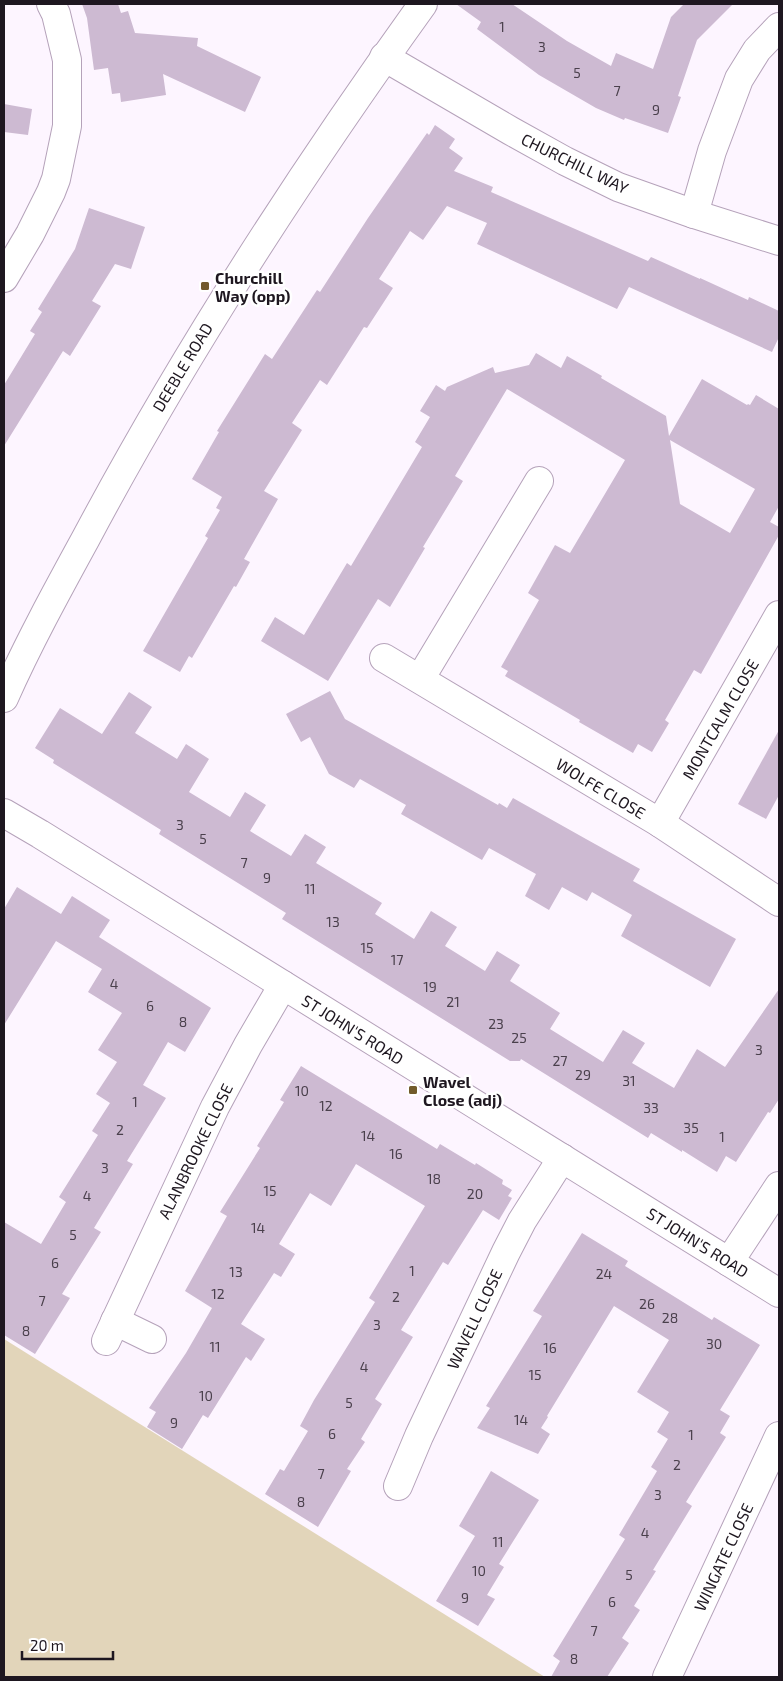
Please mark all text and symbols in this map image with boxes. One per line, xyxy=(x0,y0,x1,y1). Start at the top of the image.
house number: 1 xyxy=(499,18,505,35)
house number: 3 xyxy=(538,38,546,55)
house number: 5 xyxy=(573,64,581,81)
house number: 7 xyxy=(613,82,621,99)
house number: 9 xyxy=(652,101,660,118)
street label: CHURCHILL WAY xyxy=(518,129,632,197)
place label: Churchill Way (opp) xyxy=(215,268,291,306)
marker: Churchill Way (opp) xyxy=(199,280,211,292)
street label: DEEBLE ROAD xyxy=(148,319,216,415)
street label: MONTCALM CLOSE xyxy=(678,655,762,783)
street label: WOLFE CLOSE xyxy=(553,754,649,822)
house number: 3 xyxy=(176,816,184,833)
house number: 5 xyxy=(199,830,207,847)
house number: 7 xyxy=(240,854,248,871)
house number: 9 xyxy=(263,869,271,886)
house number: 11 xyxy=(304,880,316,897)
house number: 13 xyxy=(326,913,340,930)
house number: 15 xyxy=(360,939,374,956)
house number: 17 xyxy=(391,951,403,968)
house number: 4 xyxy=(110,975,118,992)
house number: 19 xyxy=(423,978,437,995)
street label: ST JOHN'S ROAD xyxy=(299,990,407,1068)
house number: 21 xyxy=(446,993,460,1010)
house number: 6 xyxy=(146,997,154,1014)
house number: 8 xyxy=(179,1013,187,1030)
house number: 23 xyxy=(488,1015,504,1032)
house number: 25 xyxy=(511,1029,527,1046)
house number: 3 xyxy=(755,1041,763,1058)
house number: 27 xyxy=(552,1052,568,1069)
house number: 29 xyxy=(575,1066,591,1083)
place label: Wavel Close (adj) xyxy=(423,1072,502,1109)
house number: 31 xyxy=(622,1072,636,1089)
street label: ALANBROOKE CLOSE xyxy=(154,1080,236,1222)
house number: 10 xyxy=(295,1082,309,1099)
marker: Wavel Close (adj) xyxy=(407,1084,419,1096)
house number: 1 xyxy=(132,1093,138,1110)
house number: 12 xyxy=(319,1097,333,1114)
house number: 33 xyxy=(643,1099,659,1116)
house number: 35 xyxy=(683,1119,699,1136)
house number: 2 xyxy=(116,1121,124,1138)
house number: 14 xyxy=(361,1127,375,1144)
house number: 1 xyxy=(719,1128,725,1145)
house number: 16 xyxy=(389,1145,403,1162)
house number: 3 xyxy=(101,1159,109,1176)
house number: 18 xyxy=(427,1170,441,1187)
house number: 15 xyxy=(263,1182,277,1199)
house number: 20 xyxy=(467,1185,483,1202)
house number: 4 xyxy=(83,1187,91,1204)
street label: ST JOHN'S ROAD xyxy=(644,1203,752,1281)
house number: 14 xyxy=(251,1219,265,1236)
house number: 5 xyxy=(69,1226,77,1243)
house number: 6 xyxy=(51,1254,59,1271)
house number: 1 xyxy=(409,1262,415,1279)
house number: 13 xyxy=(229,1263,243,1280)
house number: 24 xyxy=(596,1265,612,1282)
street label: WAVELL CLOSE xyxy=(443,1266,506,1372)
house number: 12 xyxy=(211,1285,225,1302)
house number: 2 xyxy=(392,1288,400,1305)
house number: 7 xyxy=(38,1292,46,1309)
house number: 26 xyxy=(639,1295,655,1312)
house number: 28 xyxy=(662,1309,678,1326)
house number: 3 xyxy=(373,1316,381,1333)
house number: 8 xyxy=(22,1322,30,1339)
house number: 30 xyxy=(706,1335,722,1352)
house number: 11 xyxy=(209,1338,221,1355)
house number: 16 xyxy=(543,1339,557,1356)
house number: 4 xyxy=(360,1358,368,1375)
house number: 15 xyxy=(528,1366,542,1383)
house number: 10 xyxy=(199,1387,213,1404)
house number: 5 xyxy=(345,1394,353,1411)
house number: 14 xyxy=(514,1411,528,1428)
house number: 9 xyxy=(170,1414,178,1431)
house number: 6 xyxy=(328,1425,336,1442)
house number: 1 xyxy=(688,1426,694,1443)
house number: 2 xyxy=(673,1456,681,1473)
house number: 7 xyxy=(317,1465,325,1482)
house number: 3 xyxy=(654,1486,662,1503)
house number: 8 xyxy=(297,1493,305,1510)
street label: WINGATE CLOSE xyxy=(690,1500,756,1614)
house number: 4 xyxy=(641,1524,649,1541)
house number: 11 xyxy=(492,1533,504,1550)
house number: 10 xyxy=(472,1562,486,1579)
house number: 5 xyxy=(625,1566,633,1583)
house number: 9 xyxy=(461,1589,469,1606)
house number: 6 xyxy=(608,1593,616,1610)
house number: 7 xyxy=(590,1622,598,1639)
scale bar xyxy=(22,1628,114,1660)
text: 20 m xyxy=(30,1636,64,1654)
house number: 8 xyxy=(570,1650,578,1667)

